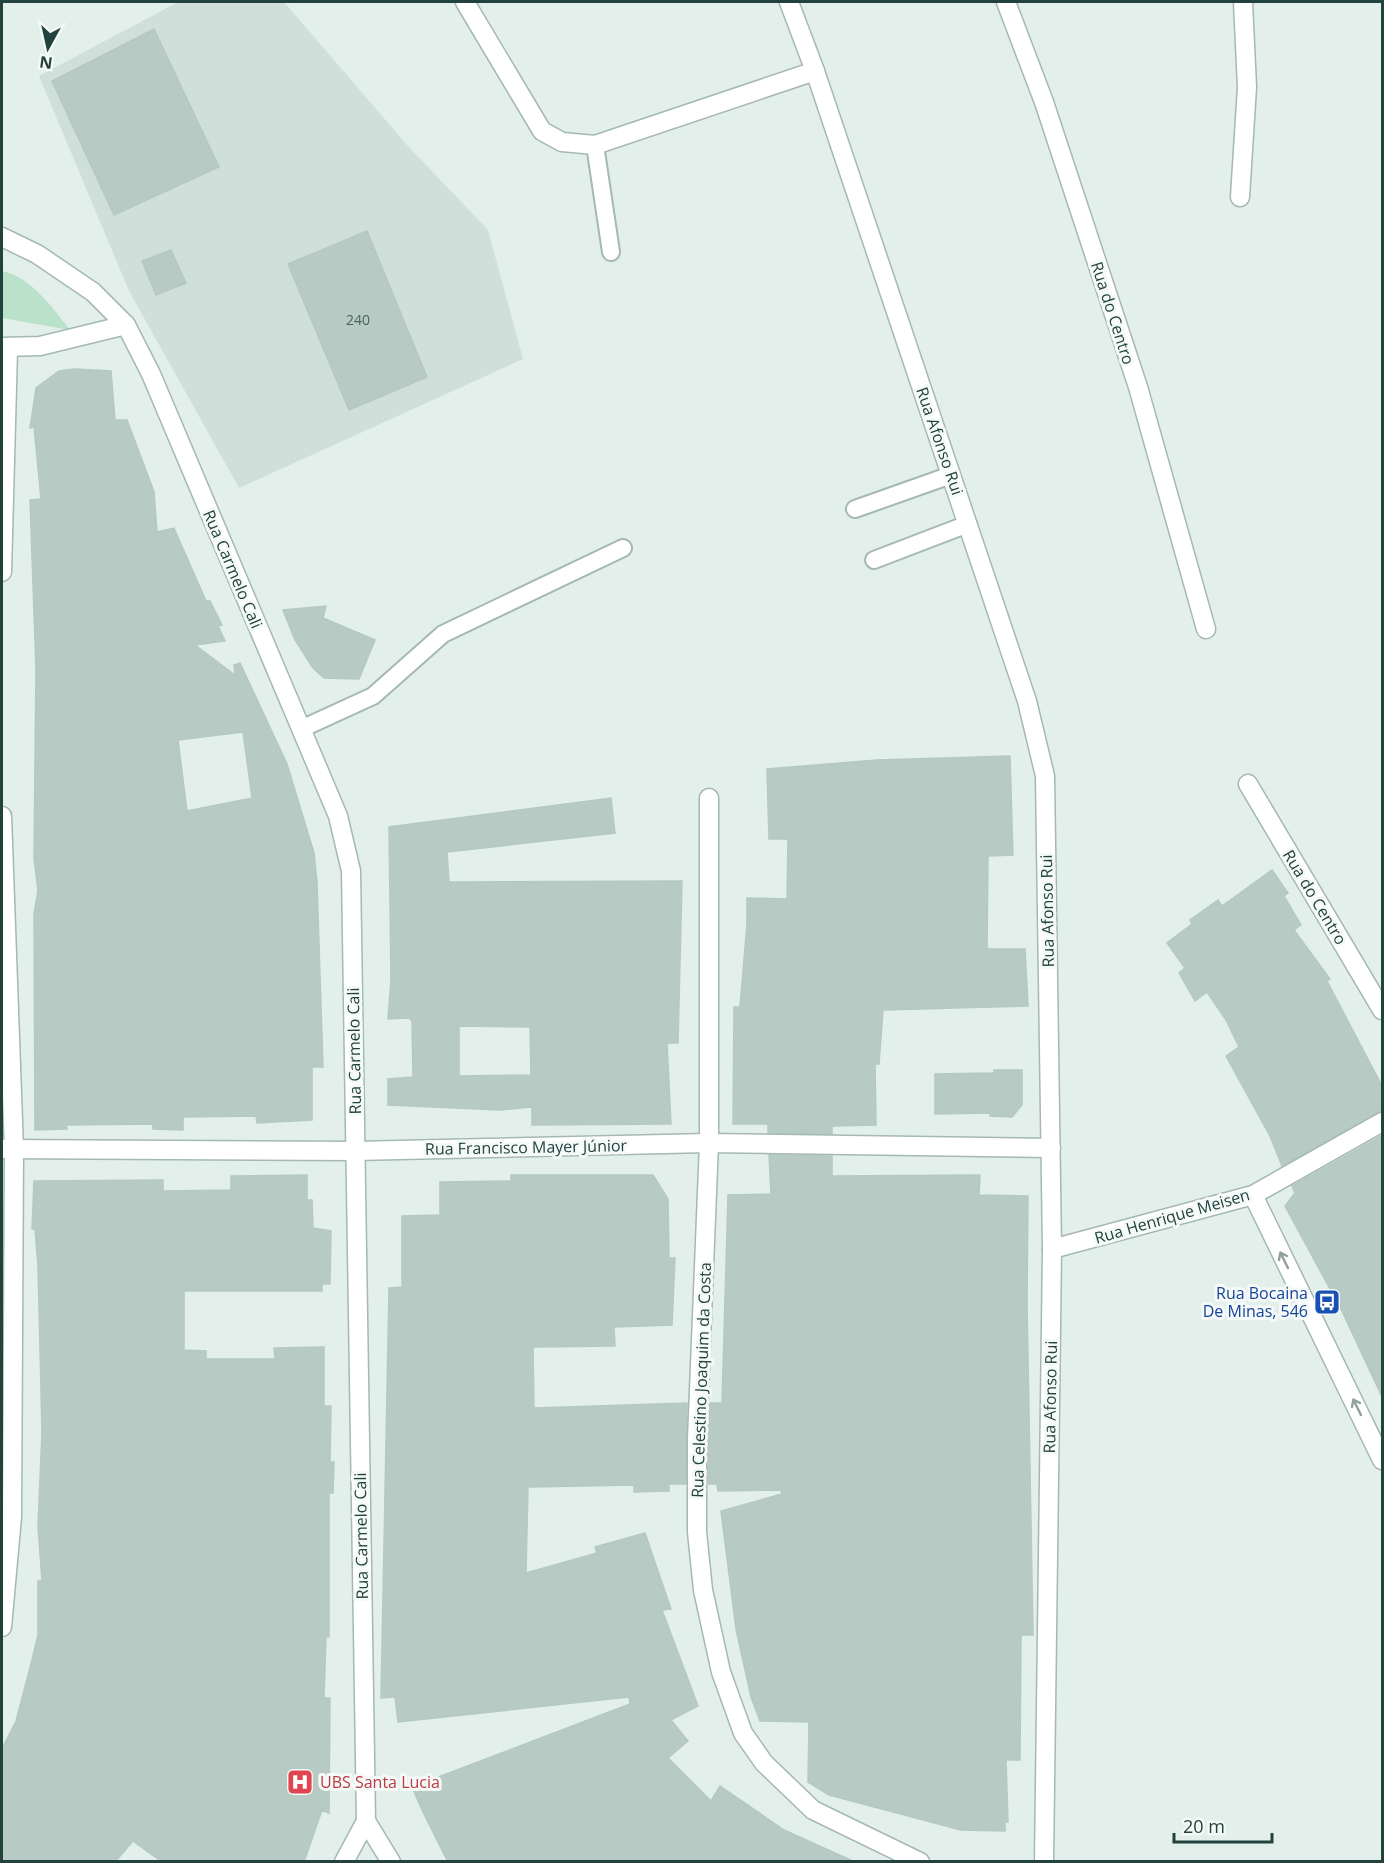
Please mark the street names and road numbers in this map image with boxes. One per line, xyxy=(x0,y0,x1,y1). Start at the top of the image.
street label: Rua do Centro xyxy=(1086,259,1140,367)
street label: Rua Afonso Rui xyxy=(911,384,969,498)
street label: Rua Carmelo Cali xyxy=(198,506,268,632)
street label: Rua do Centro xyxy=(1278,845,1352,949)
street label: Rua Afonso Rui xyxy=(1035,854,1059,968)
street label: Rua Carmelo Cali xyxy=(342,987,366,1115)
street label: Rua Francisco Mayer Júnior xyxy=(425,1134,628,1160)
street label: Rua Henrique Meisen xyxy=(1092,1183,1252,1249)
street label: Rua Celestino Joaquim da Costa xyxy=(686,1262,716,1498)
street label: Rua Afonso Rui xyxy=(1038,1340,1062,1454)
street label: Rua Carmelo Cali xyxy=(349,1472,373,1600)

